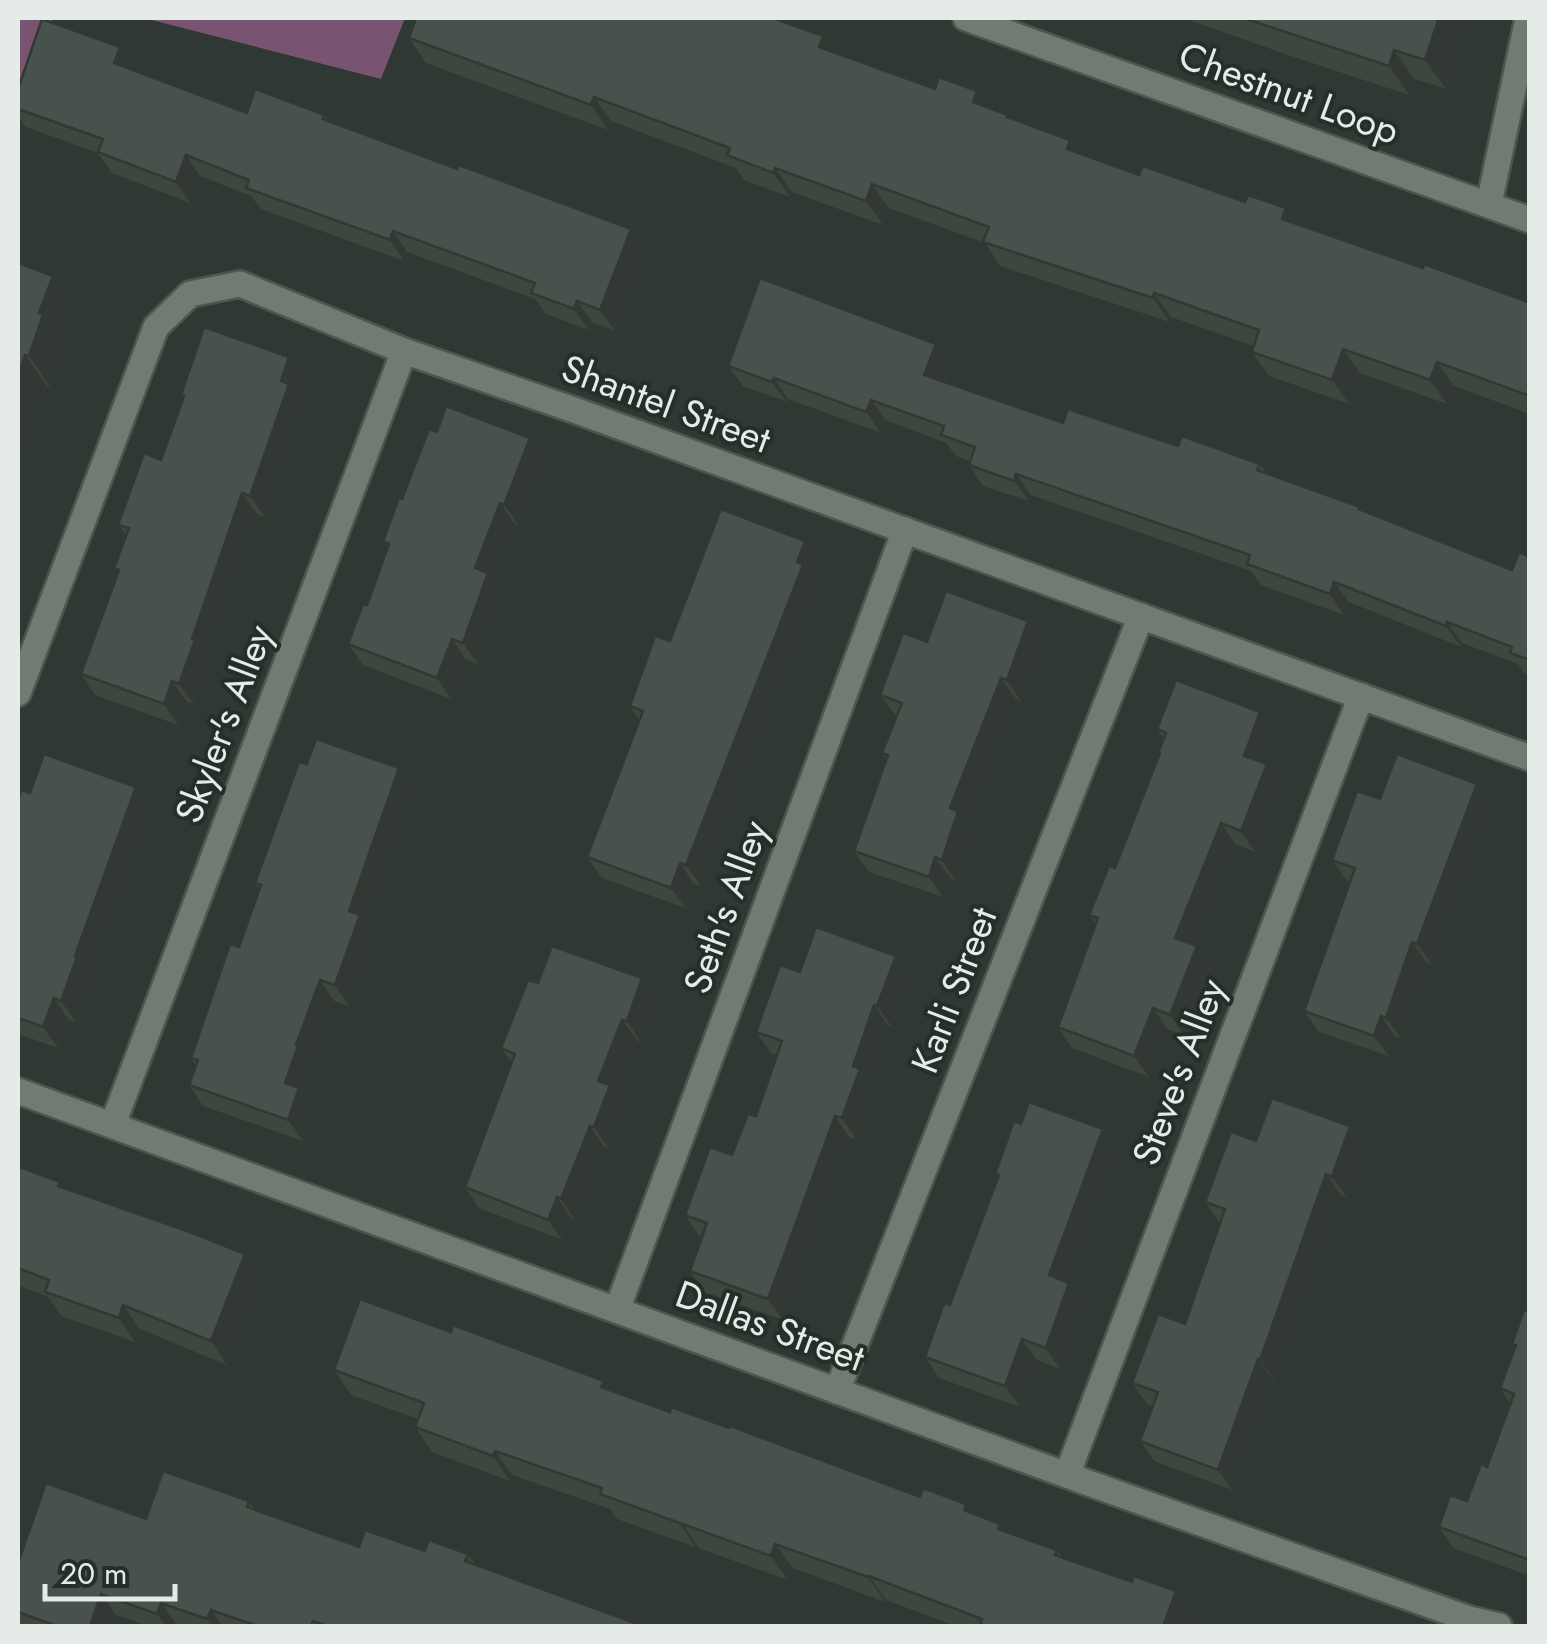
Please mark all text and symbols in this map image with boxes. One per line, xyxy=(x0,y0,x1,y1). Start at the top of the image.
street label: Chestnut Loop xyxy=(1171,27,1407,158)
street label: Shantel Street xyxy=(554,340,778,467)
street label: Skyler's Alley xyxy=(161,617,287,831)
street label: Seth's Alley xyxy=(669,812,782,1001)
street label: Karli Street xyxy=(897,899,1010,1081)
street label: Steve's Alley xyxy=(1118,970,1239,1173)
street label: Dallas Street xyxy=(668,1266,872,1385)
scale bar xyxy=(45,1539,175,1601)
text: 20 m xyxy=(60,1552,127,1595)

